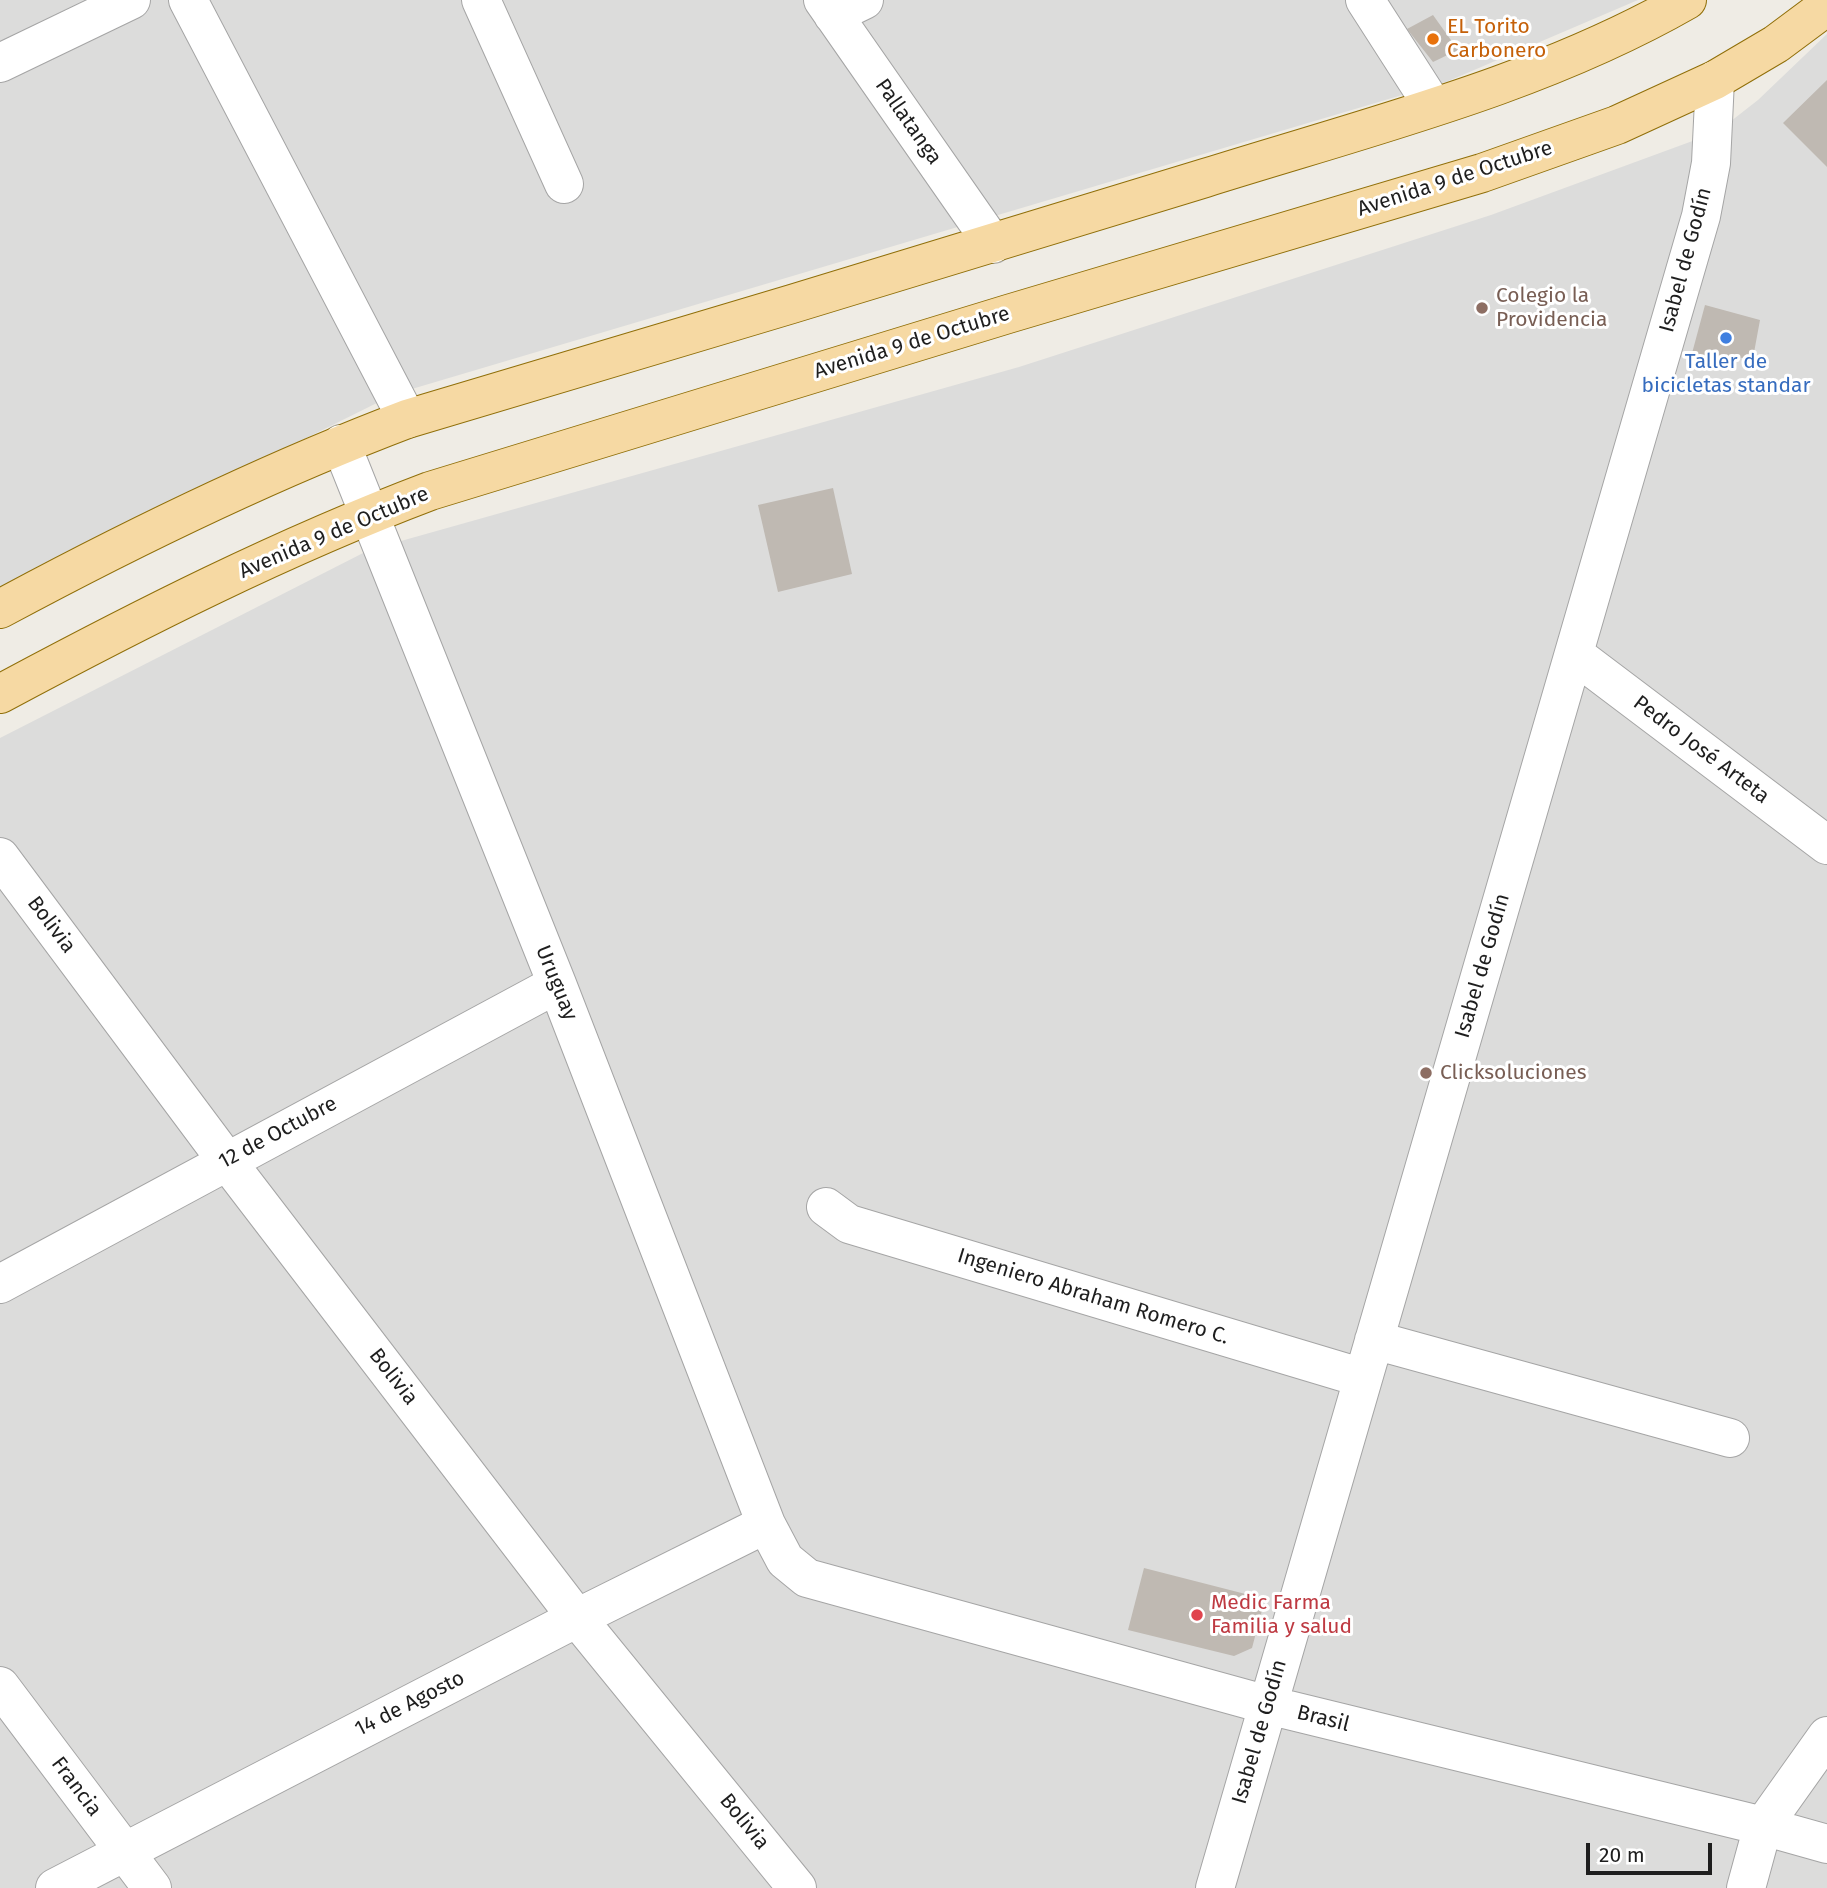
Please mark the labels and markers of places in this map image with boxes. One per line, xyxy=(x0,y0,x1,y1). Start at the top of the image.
place label: EL Torito Carbonero xyxy=(1447,14,1546,64)
marker: EL Torito Carbonero xyxy=(1425,31,1441,47)
place label: Colegio la Providencia xyxy=(1496,283,1607,333)
marker: Colegio la Providencia xyxy=(1474,300,1490,316)
marker: Taller de bicicletas standar xyxy=(1718,330,1734,346)
place label: Taller de bicicletas standar xyxy=(1642,349,1810,399)
place label: Clicksoluciones xyxy=(1440,1060,1587,1086)
marker: Clicksoluciones xyxy=(1418,1065,1434,1081)
place label: Medic Farma Familia y salud xyxy=(1211,1590,1352,1640)
marker: Medic Farma Familia y salud xyxy=(1189,1607,1205,1623)

